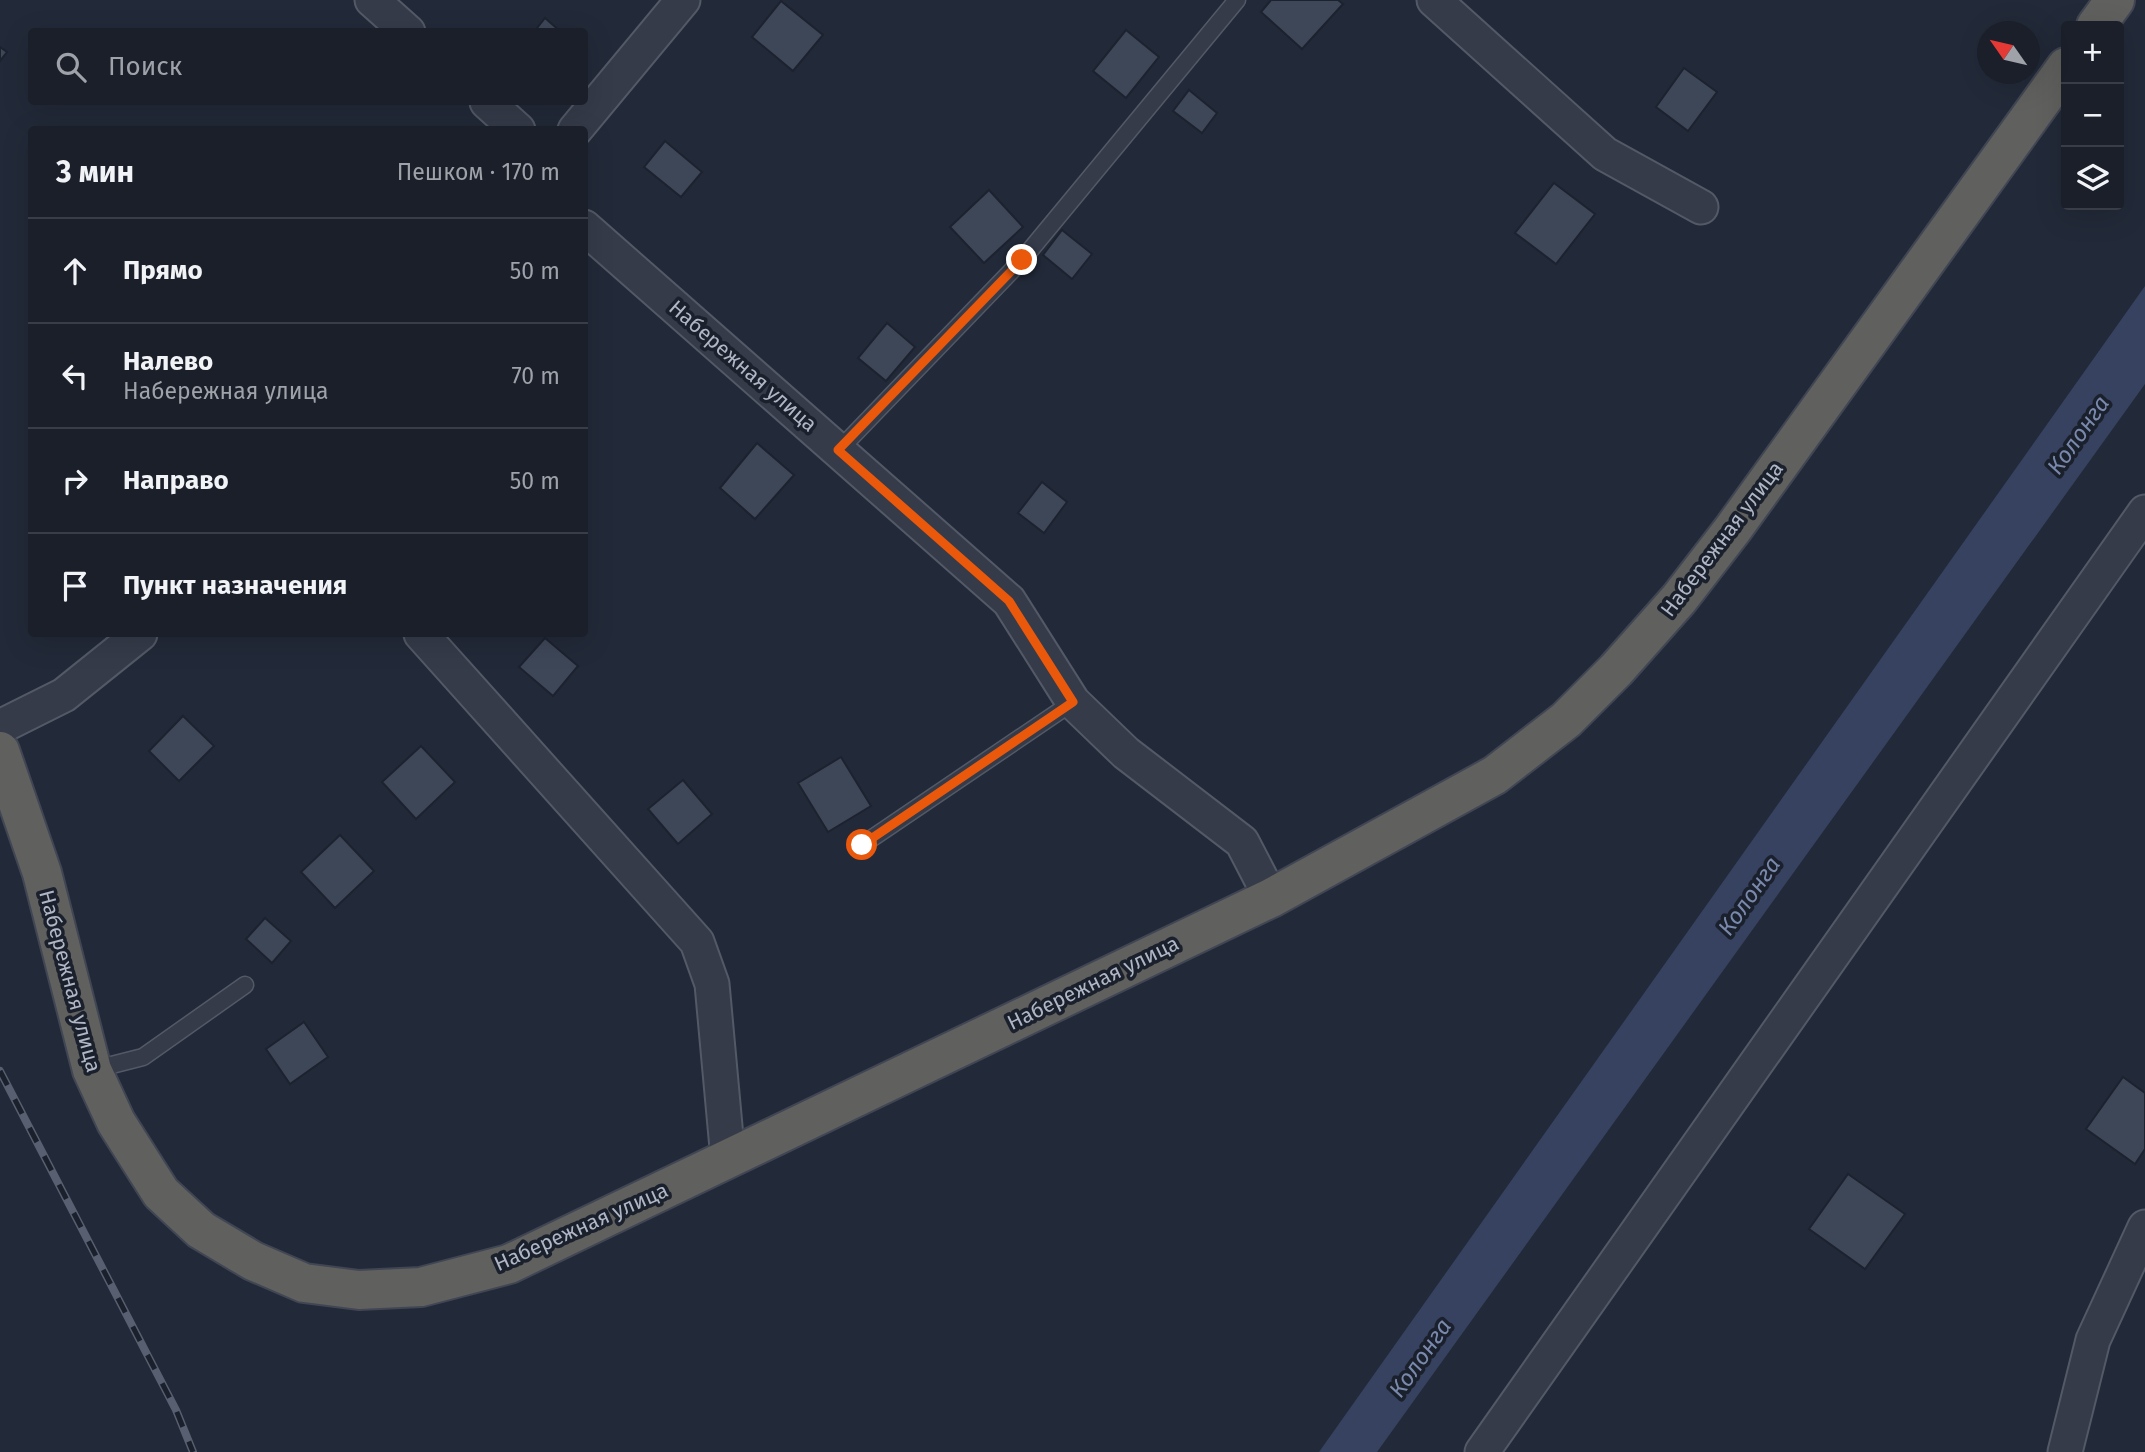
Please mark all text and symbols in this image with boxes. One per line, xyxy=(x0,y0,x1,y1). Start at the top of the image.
north arrow xyxy=(1977,21,2040,84)
map controls xyxy=(2061,21,2124,210)
button: + xyxy=(2061,21,2124,84)
search box xyxy=(28,28,588,105)
icon: search xyxy=(52,48,90,86)
text: Поиск xyxy=(108,51,182,82)
button: − xyxy=(2061,84,2124,147)
button: layers xyxy=(2061,147,2124,210)
text: 3 мин xyxy=(56,154,134,190)
text: Пешком · 170 m xyxy=(397,158,560,186)
route end xyxy=(1006,244,1037,275)
icon: ahead xyxy=(56,252,94,290)
text: Прямо xyxy=(123,255,203,286)
text: 50 m xyxy=(510,257,560,285)
street label: Набережная улица xyxy=(664,295,822,437)
text: Налево xyxy=(123,346,213,377)
icon: left xyxy=(56,357,94,395)
text: 70 m xyxy=(511,362,560,390)
text: Набережная улица xyxy=(123,377,329,405)
water label: Колонга xyxy=(2041,390,2115,480)
street label: Набережная улица xyxy=(1655,456,1789,622)
icon: right xyxy=(56,462,94,500)
text: Направо xyxy=(123,465,229,496)
text: 50 m xyxy=(510,467,560,495)
icon: arrive xyxy=(56,567,94,605)
text: Пункт назначения xyxy=(123,570,347,601)
route start xyxy=(846,829,877,860)
water label: Колонга xyxy=(1712,851,1786,941)
street label: Набережная улица xyxy=(33,887,107,1075)
street label: Набережная улица xyxy=(1003,930,1183,1036)
street label: Набережная улица xyxy=(490,1177,672,1277)
water label: Колонга xyxy=(1383,1313,1457,1403)

